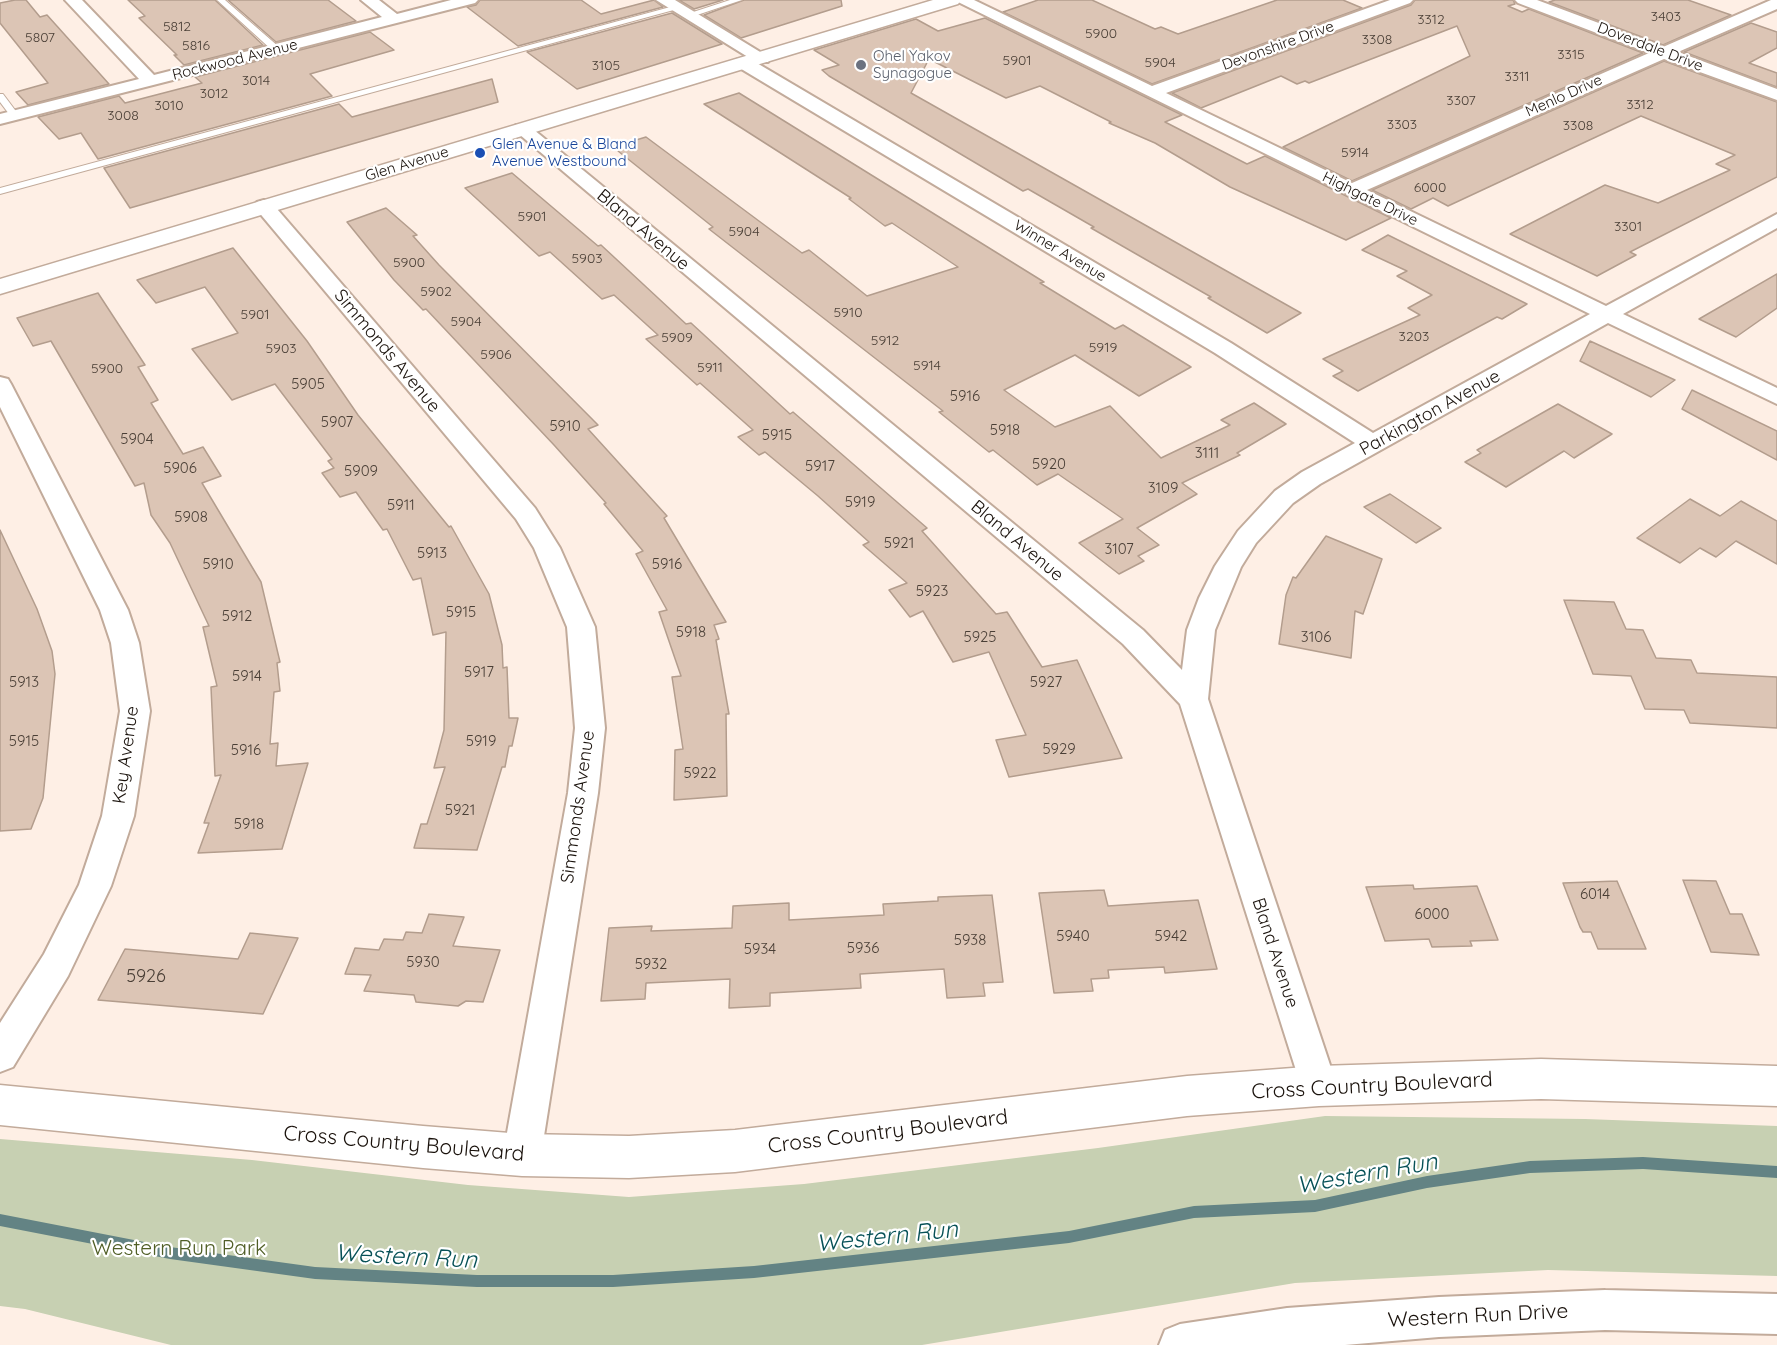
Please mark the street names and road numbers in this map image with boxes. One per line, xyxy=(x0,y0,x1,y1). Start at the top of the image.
street label: Devonshire Drive xyxy=(1220,17,1336,75)
street label: Doverdale Drive xyxy=(1595,19,1705,75)
street label: Rockwood Avenue xyxy=(170,36,300,84)
street label: Menlo Drive xyxy=(1523,71,1605,121)
street label: Glen Avenue xyxy=(363,143,451,185)
street label: Highgate Drive xyxy=(1319,168,1421,230)
street label: Bland Avenue xyxy=(592,185,694,275)
street label: Winner Avenue xyxy=(1010,216,1110,286)
street label: Simmonds Avenue xyxy=(329,285,445,417)
street label: Parkington Avenue xyxy=(1356,365,1504,461)
street label: Bland Avenue xyxy=(966,496,1068,586)
street label: Key Avenue xyxy=(108,705,144,805)
street label: Simmonds Avenue xyxy=(557,729,599,885)
street label: Bland Avenue xyxy=(1247,895,1303,1011)
street label: Cross Country Boulevard xyxy=(1251,1067,1493,1105)
street label: Cross Country Boulevard xyxy=(767,1105,1009,1159)
street label: Cross Country Boulevard xyxy=(283,1121,525,1167)
street label: Western Run Drive xyxy=(1387,1299,1569,1333)

